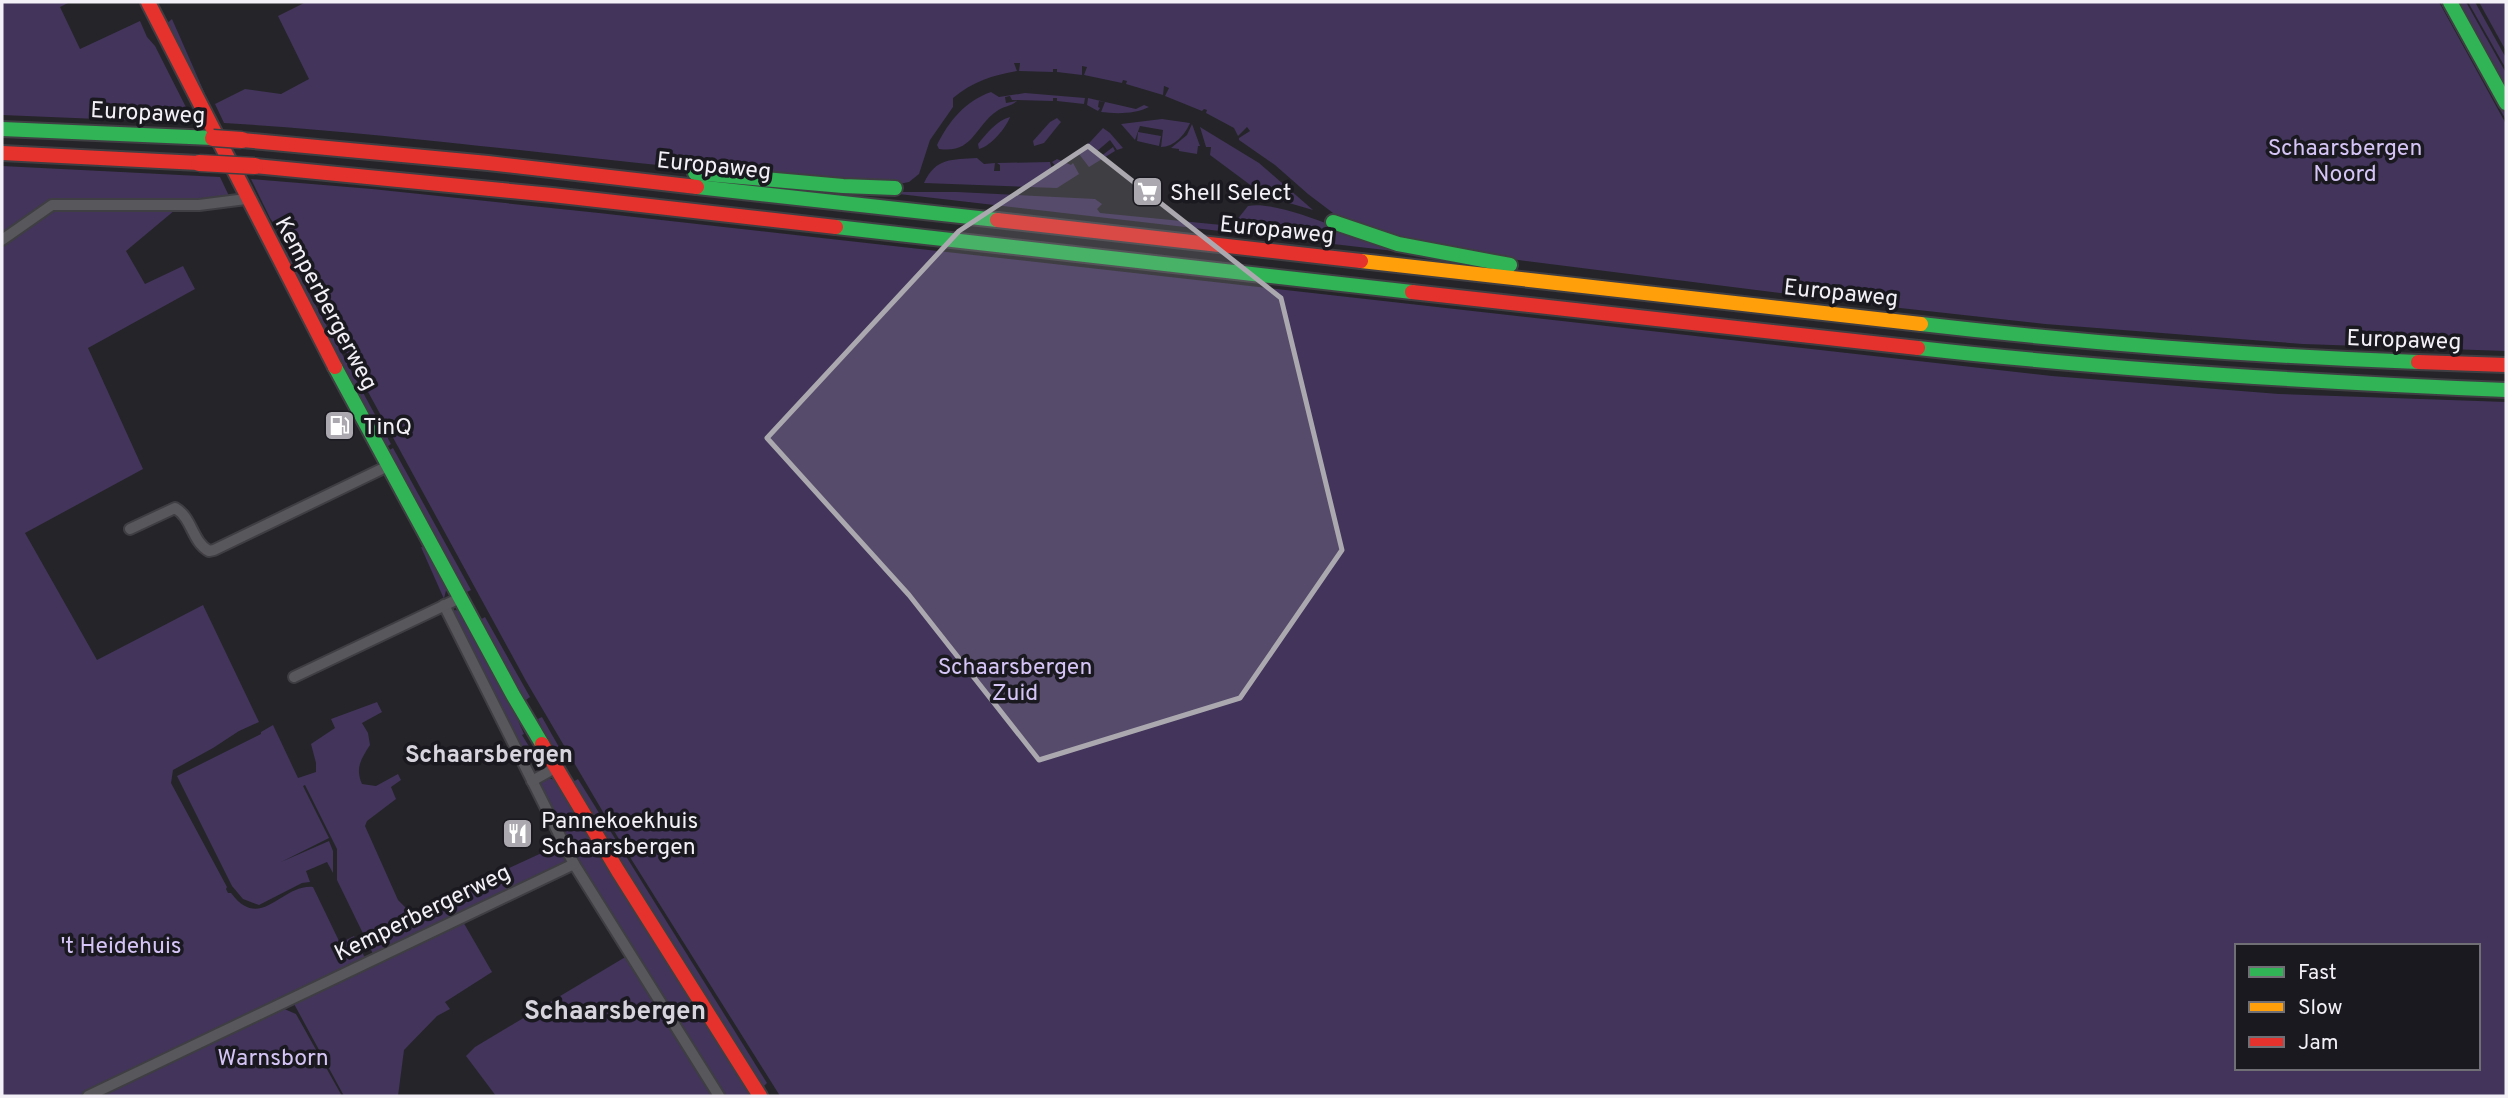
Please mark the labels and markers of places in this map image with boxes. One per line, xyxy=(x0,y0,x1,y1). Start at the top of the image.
supermarket icon: Shell Select xyxy=(1130,175,1164,209)
place label: Shell Select xyxy=(1170,180,1291,209)
fuel station icon: TinQ xyxy=(323,409,357,443)
place label: TinQ xyxy=(363,414,412,443)
place label: Pannekoekhuis Schaarsbergen xyxy=(541,808,698,863)
restaurant icon: Pannekoekhuis Schaarsbergen xyxy=(501,816,535,850)

